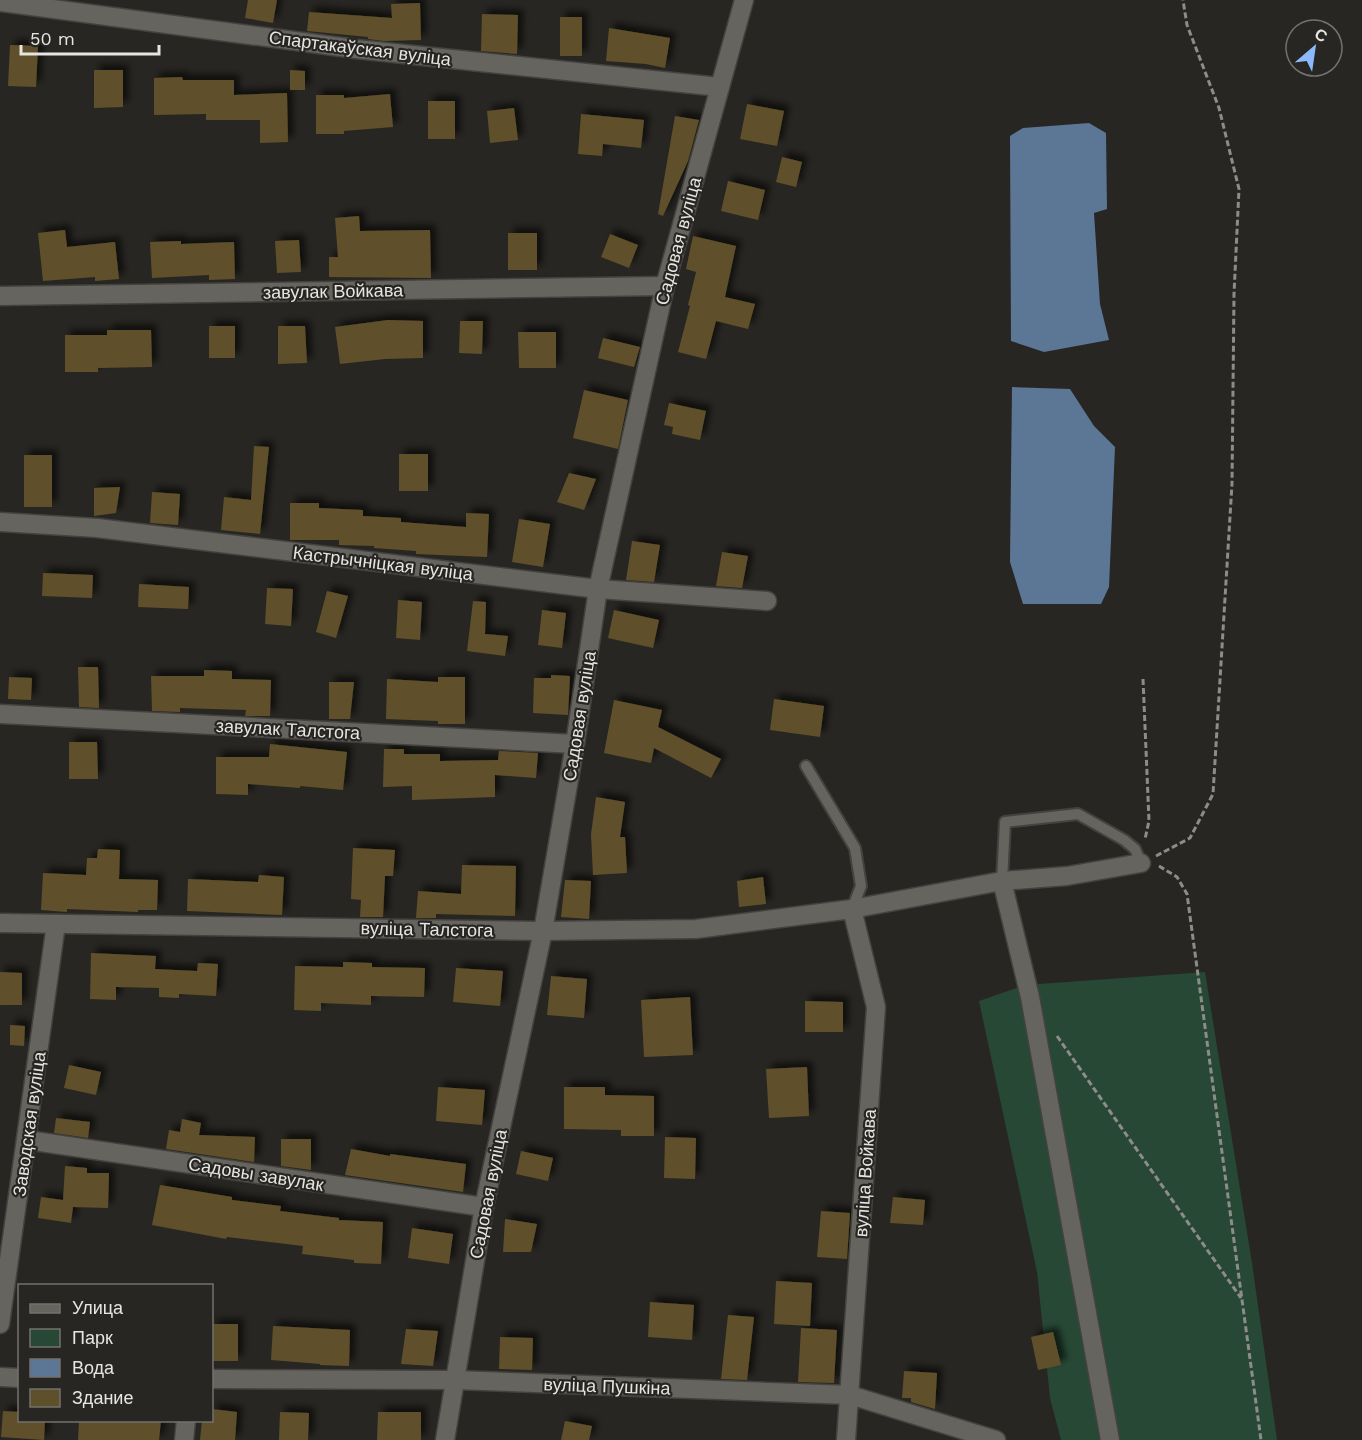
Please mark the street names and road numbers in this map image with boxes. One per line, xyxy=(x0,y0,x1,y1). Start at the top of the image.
street label: Спартакаўская вуліца xyxy=(268,26,453,70)
street label: Садовая вуліца xyxy=(651,174,705,307)
street label: завулак Войкава xyxy=(263,279,404,303)
street label: Кастрычніцкая вуліца xyxy=(292,542,475,585)
street label: Садовая вуліца xyxy=(558,648,600,783)
street label: завулак Талстога xyxy=(215,715,362,743)
street label: вуліца Талстога xyxy=(360,917,494,941)
street label: Заводская вуліца xyxy=(8,1049,50,1198)
street label: вуліца Войкава xyxy=(850,1107,880,1238)
street label: Садовая вуліца xyxy=(465,1126,511,1261)
street label: Садовы завулак xyxy=(187,1153,325,1195)
street label: вуліца Пушкіна xyxy=(543,1373,672,1399)

